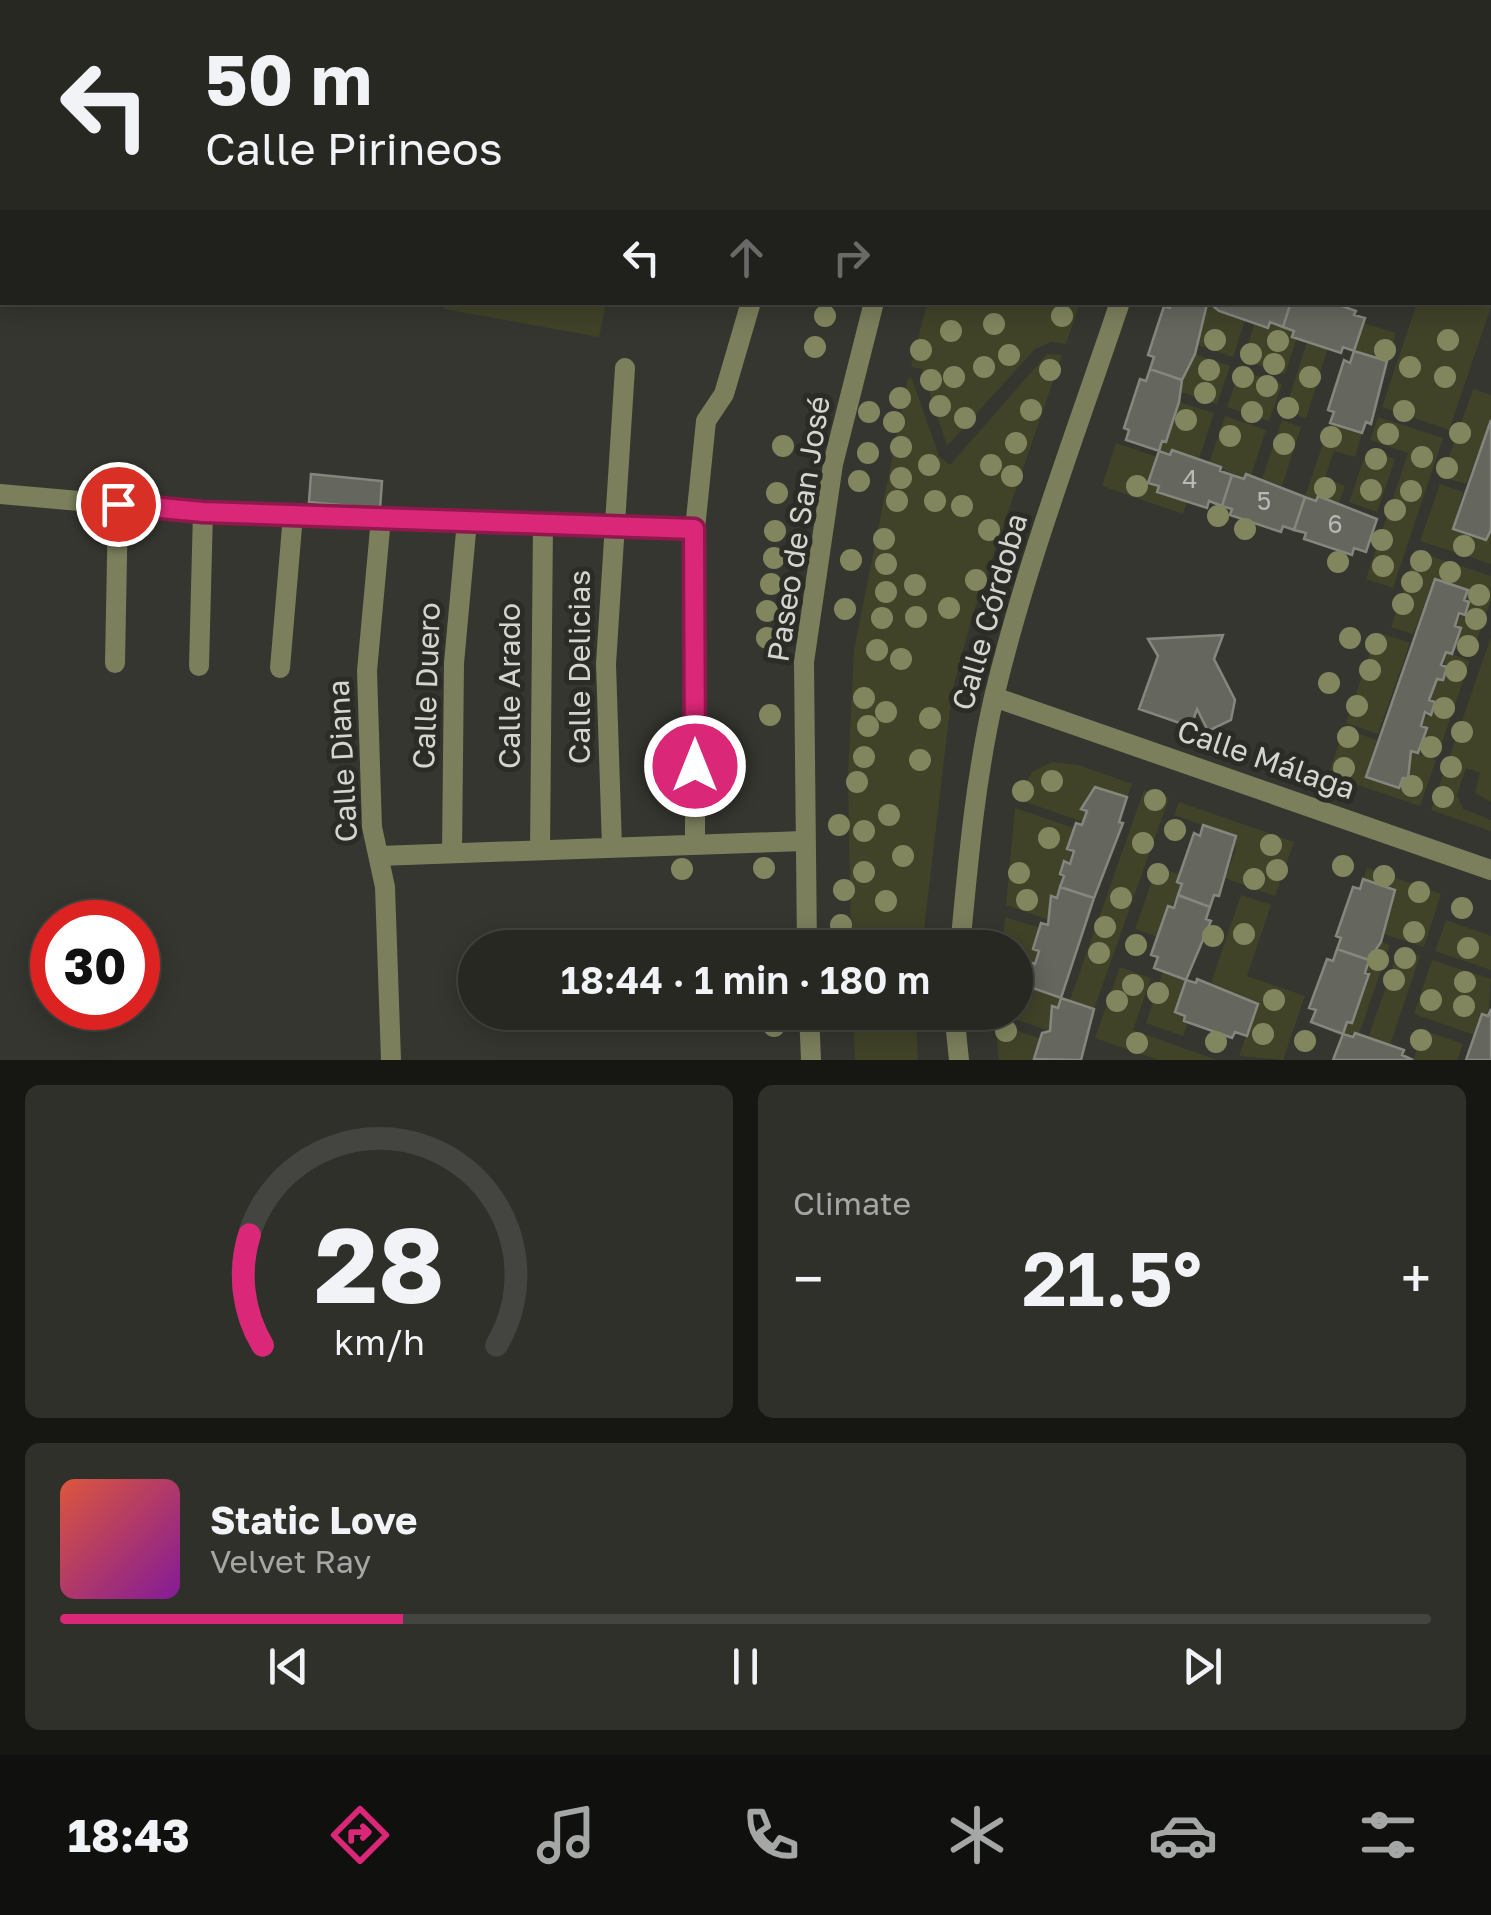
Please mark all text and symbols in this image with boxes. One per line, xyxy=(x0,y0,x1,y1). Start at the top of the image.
text: 50 m xyxy=(205,36,372,120)
icon: left xyxy=(40,40,170,170)
text: Calle Pirineos xyxy=(205,121,503,175)
icon: left xyxy=(614,230,669,285)
icon: ahead xyxy=(719,230,774,285)
icon: right xyxy=(824,230,879,285)
street label: Paseo de San José xyxy=(759,393,837,664)
pin xyxy=(76,462,161,547)
house number: 4 xyxy=(1182,463,1198,494)
icon: arrive xyxy=(91,477,146,532)
house number: 5 xyxy=(1257,485,1271,516)
house number: 6 xyxy=(1327,508,1343,539)
street label: Calle Córdoba xyxy=(944,509,1034,714)
street label: Calle Delicias xyxy=(561,570,597,764)
street label: Calle Duero xyxy=(405,602,447,770)
street label: Calle Arado xyxy=(491,603,527,769)
street label: Calle Diana xyxy=(320,679,364,843)
street label: Calle Málaga xyxy=(1173,712,1360,806)
position arrow xyxy=(643,714,747,818)
speed limit sign: 30 xyxy=(30,900,160,1030)
text: 18:44 · 1 min · 180 m xyxy=(561,957,930,1002)
text: Climate xyxy=(793,1184,911,1222)
text: 28 xyxy=(314,1201,444,1326)
text: 21.5° xyxy=(1022,1232,1202,1323)
text: − xyxy=(793,1245,823,1311)
text: + xyxy=(1401,1245,1431,1311)
text: km/h xyxy=(334,1320,424,1363)
text: Static Love xyxy=(210,1497,417,1542)
text: Velvet Ray xyxy=(210,1542,371,1580)
icon: previous xyxy=(261,1639,316,1694)
icon: pause xyxy=(718,1639,773,1694)
icon: next xyxy=(1175,1639,1230,1694)
icon: directions xyxy=(325,1800,395,1870)
icon: music xyxy=(531,1800,601,1870)
icon: phone xyxy=(736,1800,806,1870)
icon: climate xyxy=(942,1800,1012,1870)
icon: car xyxy=(1148,1800,1218,1870)
icon: filters xyxy=(1353,1800,1423,1870)
text: 18:43 xyxy=(68,1808,190,1862)

